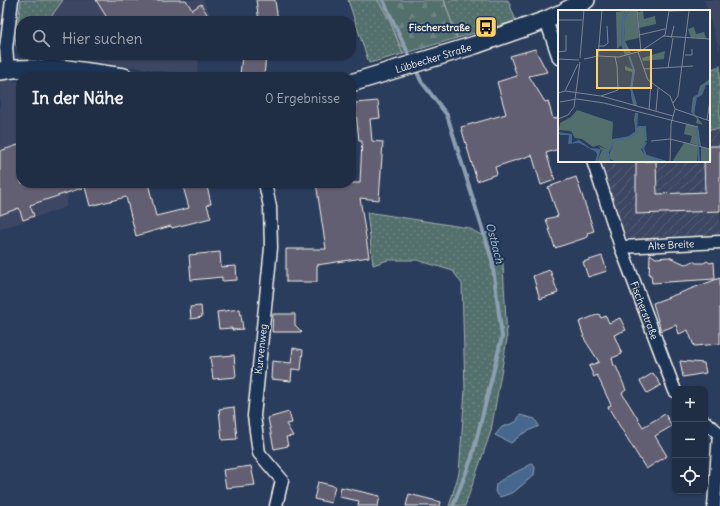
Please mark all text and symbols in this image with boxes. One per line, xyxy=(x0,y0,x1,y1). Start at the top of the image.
inset map xyxy=(558,10,710,162)
bus stop icon: Fischerstraße xyxy=(473,14,499,40)
search box xyxy=(16,16,356,60)
place label: Fischerstraße xyxy=(409,21,471,34)
icon: search xyxy=(30,27,52,49)
text: Hier suchen xyxy=(62,29,142,48)
street label: Lübbecker Straße xyxy=(394,40,473,76)
text: In der Nähe xyxy=(32,87,124,109)
text: 0 Ergebnisse xyxy=(265,90,340,107)
water label: Ostbach xyxy=(483,221,507,265)
street label: Alte Breite xyxy=(647,237,694,252)
street label: Fischerstraße xyxy=(628,279,662,341)
street label: Kurvenweg xyxy=(252,323,270,375)
map controls xyxy=(672,386,708,494)
button: + xyxy=(672,386,708,422)
button: − xyxy=(672,422,708,458)
button: locate xyxy=(672,458,708,494)

